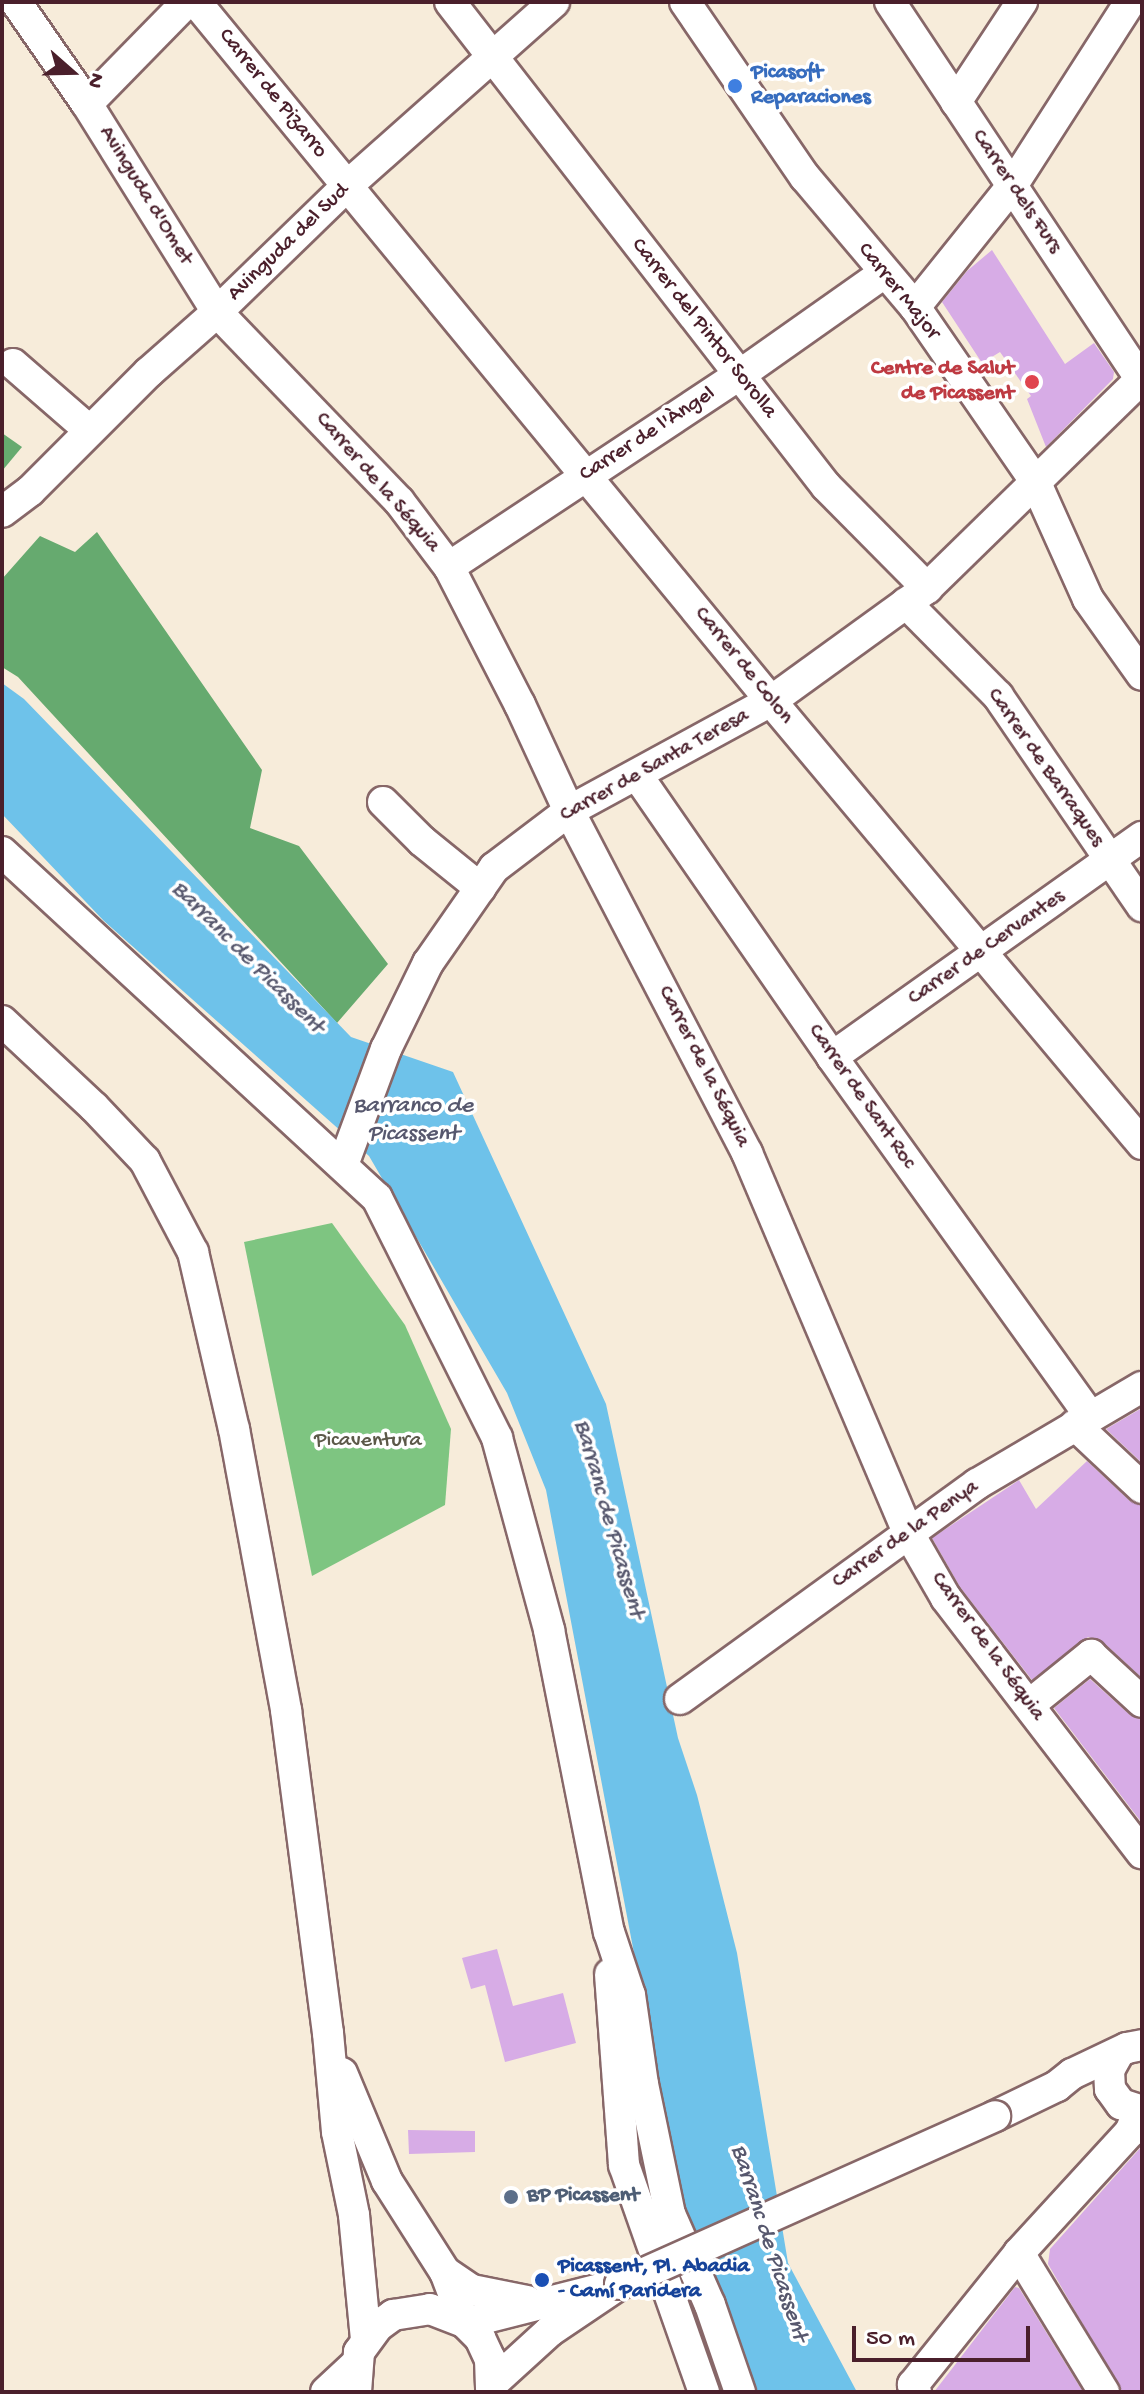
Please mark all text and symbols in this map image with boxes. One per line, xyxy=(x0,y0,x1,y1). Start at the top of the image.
street label: Carrer de Pizarro xyxy=(212,24,332,164)
north arrow xyxy=(32,32,112,112)
place label: Picasoft Reparaciones xyxy=(751,60,870,112)
text: N xyxy=(80,69,109,91)
marker: Picasoft Reparaciones xyxy=(726,77,744,95)
street label: Avinguda d'Omet xyxy=(92,122,198,270)
street label: Carrer dels Furs xyxy=(965,125,1067,259)
street label: Avinguda del Sud xyxy=(223,178,355,308)
street label: Carrer del Pintor Sorolla xyxy=(624,233,782,425)
street label: Carrer Major xyxy=(851,238,945,346)
place label: Centre de Salut de Picassent xyxy=(871,356,1014,408)
marker: Centre de Salut de Picassent xyxy=(1021,371,1043,393)
street label: Carrer de l'Àngel xyxy=(575,381,721,489)
street label: Carrer de la Séquia xyxy=(309,407,445,559)
street label: Carrer de Colon xyxy=(688,602,798,730)
street label: Carrer de Barraques xyxy=(980,684,1110,852)
street label: Carrer de Santa Teresa xyxy=(556,703,754,829)
water label: Barranc de Picassent xyxy=(165,876,329,1040)
street label: Carrer de Cervantes xyxy=(903,884,1071,1012)
street label: Carrer de la Séquia xyxy=(651,982,755,1152)
street label: Carrer de Sant Roc xyxy=(801,1019,921,1175)
water label: Barranco de Picassent xyxy=(353,1093,473,1149)
water label: Barranc de Picassent xyxy=(566,1417,650,1621)
park label: Picaventura xyxy=(314,1429,422,1455)
street label: Carrer de la Penya xyxy=(828,1475,984,1595)
street label: Carrer de la Séquia xyxy=(924,1567,1050,1727)
water label: Barranc de Picassent xyxy=(723,2141,813,2345)
place label: BP Picassent xyxy=(527,2184,639,2210)
marker: BP Picassent xyxy=(502,2188,520,2206)
place label: Picassent, Pl. Abadia - Camí Paridera xyxy=(558,2254,749,2306)
marker: Picassent, Pl. Abadia - Camí Paridera xyxy=(533,2271,551,2289)
scale bar xyxy=(856,2310,1034,2360)
text: 50 m xyxy=(866,2325,915,2354)

